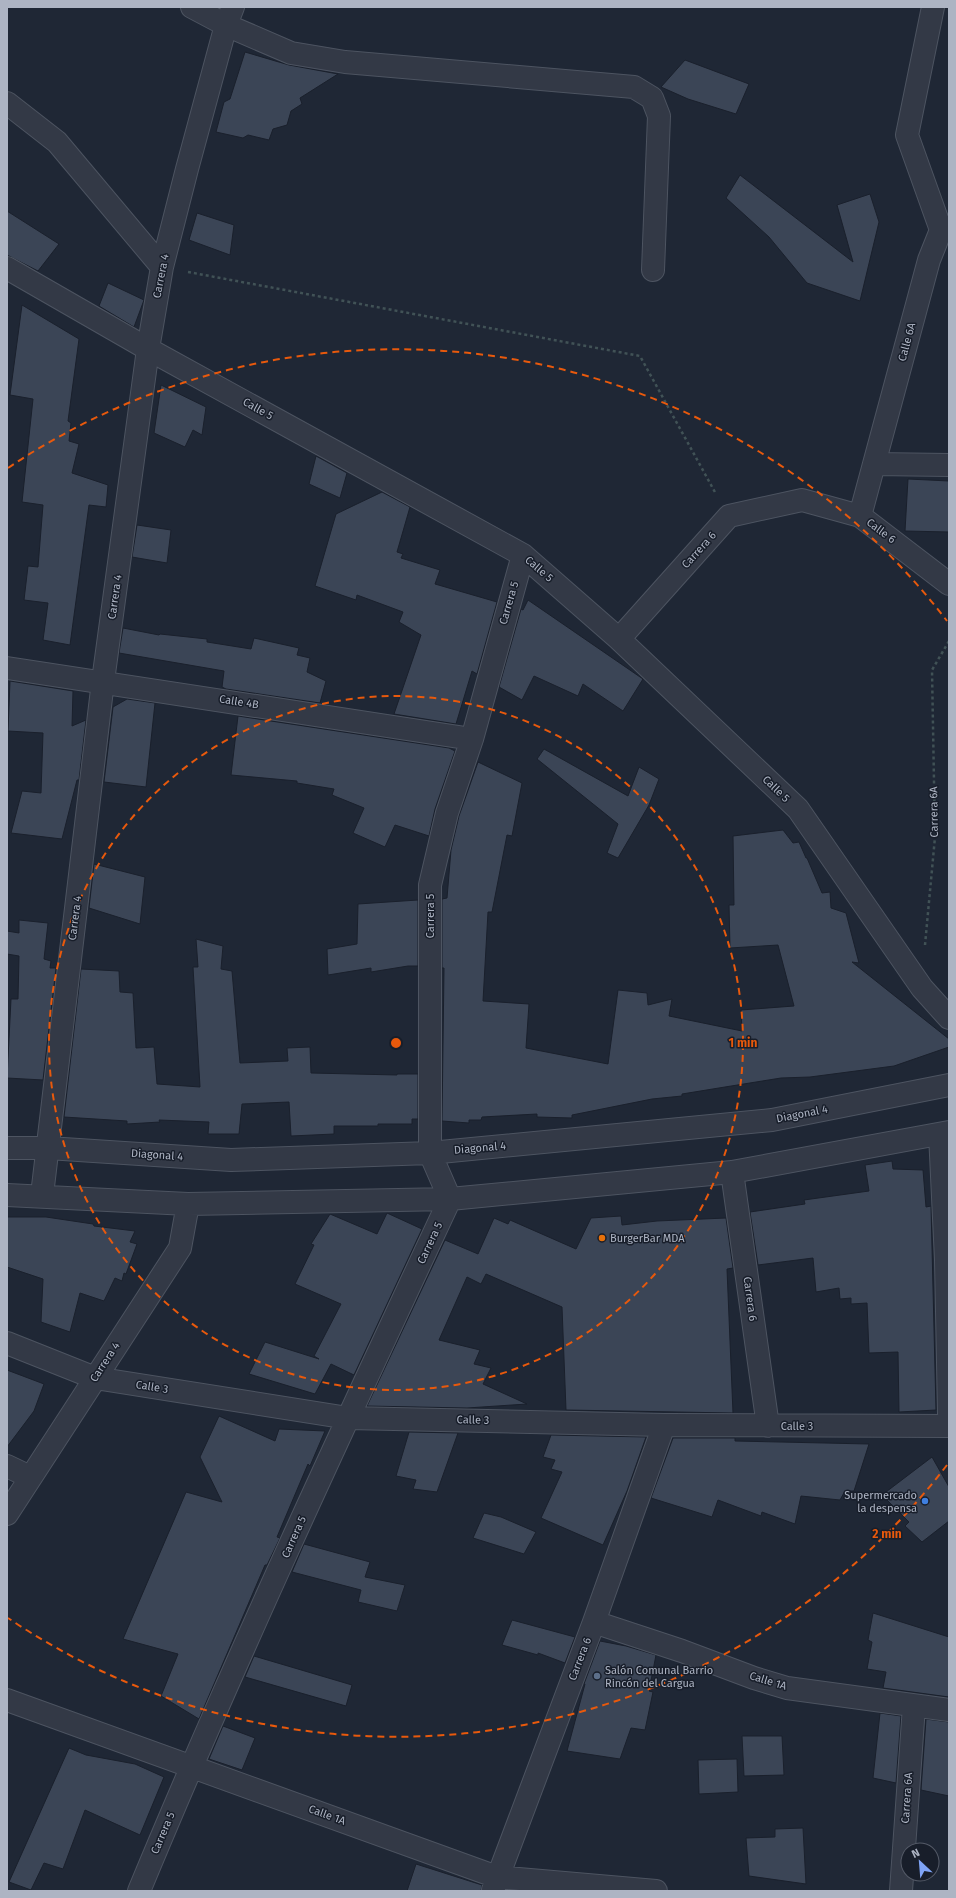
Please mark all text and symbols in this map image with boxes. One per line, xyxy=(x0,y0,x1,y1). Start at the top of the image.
street label: Carrera 4 xyxy=(150,253,172,299)
street label: Calle 6A xyxy=(896,321,919,363)
street label: Calle 5 xyxy=(241,395,276,423)
street label: Calle 6 xyxy=(864,516,898,546)
street label: Carrera 6 xyxy=(679,529,719,571)
street label: Calle 5 xyxy=(522,553,556,585)
street label: Carrera 4 xyxy=(105,574,125,620)
street label: Carrera 5 xyxy=(497,579,522,626)
street label: Calle 4B xyxy=(218,692,260,712)
street label: Calle 5 xyxy=(760,773,793,805)
street label: Carrera 6A xyxy=(927,786,941,838)
street label: Carrera 5 xyxy=(424,893,437,938)
street label: Carrera 4 xyxy=(66,895,84,941)
centre of rings xyxy=(389,1036,403,1050)
text: 1 min xyxy=(729,1036,757,1050)
street label: Diagonal 4 xyxy=(775,1103,829,1125)
street label: Diagonal 4 xyxy=(453,1139,507,1157)
street label: Diagonal 4 xyxy=(130,1147,184,1163)
street label: Carrera 5 xyxy=(415,1220,445,1266)
place label: BurgerBar MDA xyxy=(610,1232,685,1245)
marker: BurgerBar MDA xyxy=(597,1233,607,1243)
street label: Carrera 6 xyxy=(740,1276,760,1322)
street label: Carrera 4 xyxy=(87,1340,123,1384)
street label: Calle 3 xyxy=(135,1378,169,1396)
street label: Calle 3 xyxy=(457,1413,489,1427)
street label: Calle 3 xyxy=(781,1420,813,1433)
place label: Supermercado la despensa xyxy=(844,1489,917,1515)
marker: Supermercado la despensa xyxy=(920,1496,930,1506)
street label: Carrera 5 xyxy=(279,1514,309,1560)
text: 2 min xyxy=(872,1527,902,1541)
street label: Carrera 6 xyxy=(566,1636,594,1682)
place label: Salón Comunal Barrio Rincón del Cargua xyxy=(605,1664,713,1690)
street label: Calle 1A xyxy=(748,1669,789,1693)
marker: Salón Comunal Barrio Rincón del Cargua xyxy=(592,1671,602,1681)
street label: Carrera 6A xyxy=(899,1771,915,1824)
street label: Calle 1A xyxy=(307,1802,348,1828)
street label: Carrera 5 xyxy=(148,1810,178,1856)
north arrow xyxy=(900,1842,940,1882)
text: N xyxy=(910,1846,922,1861)

